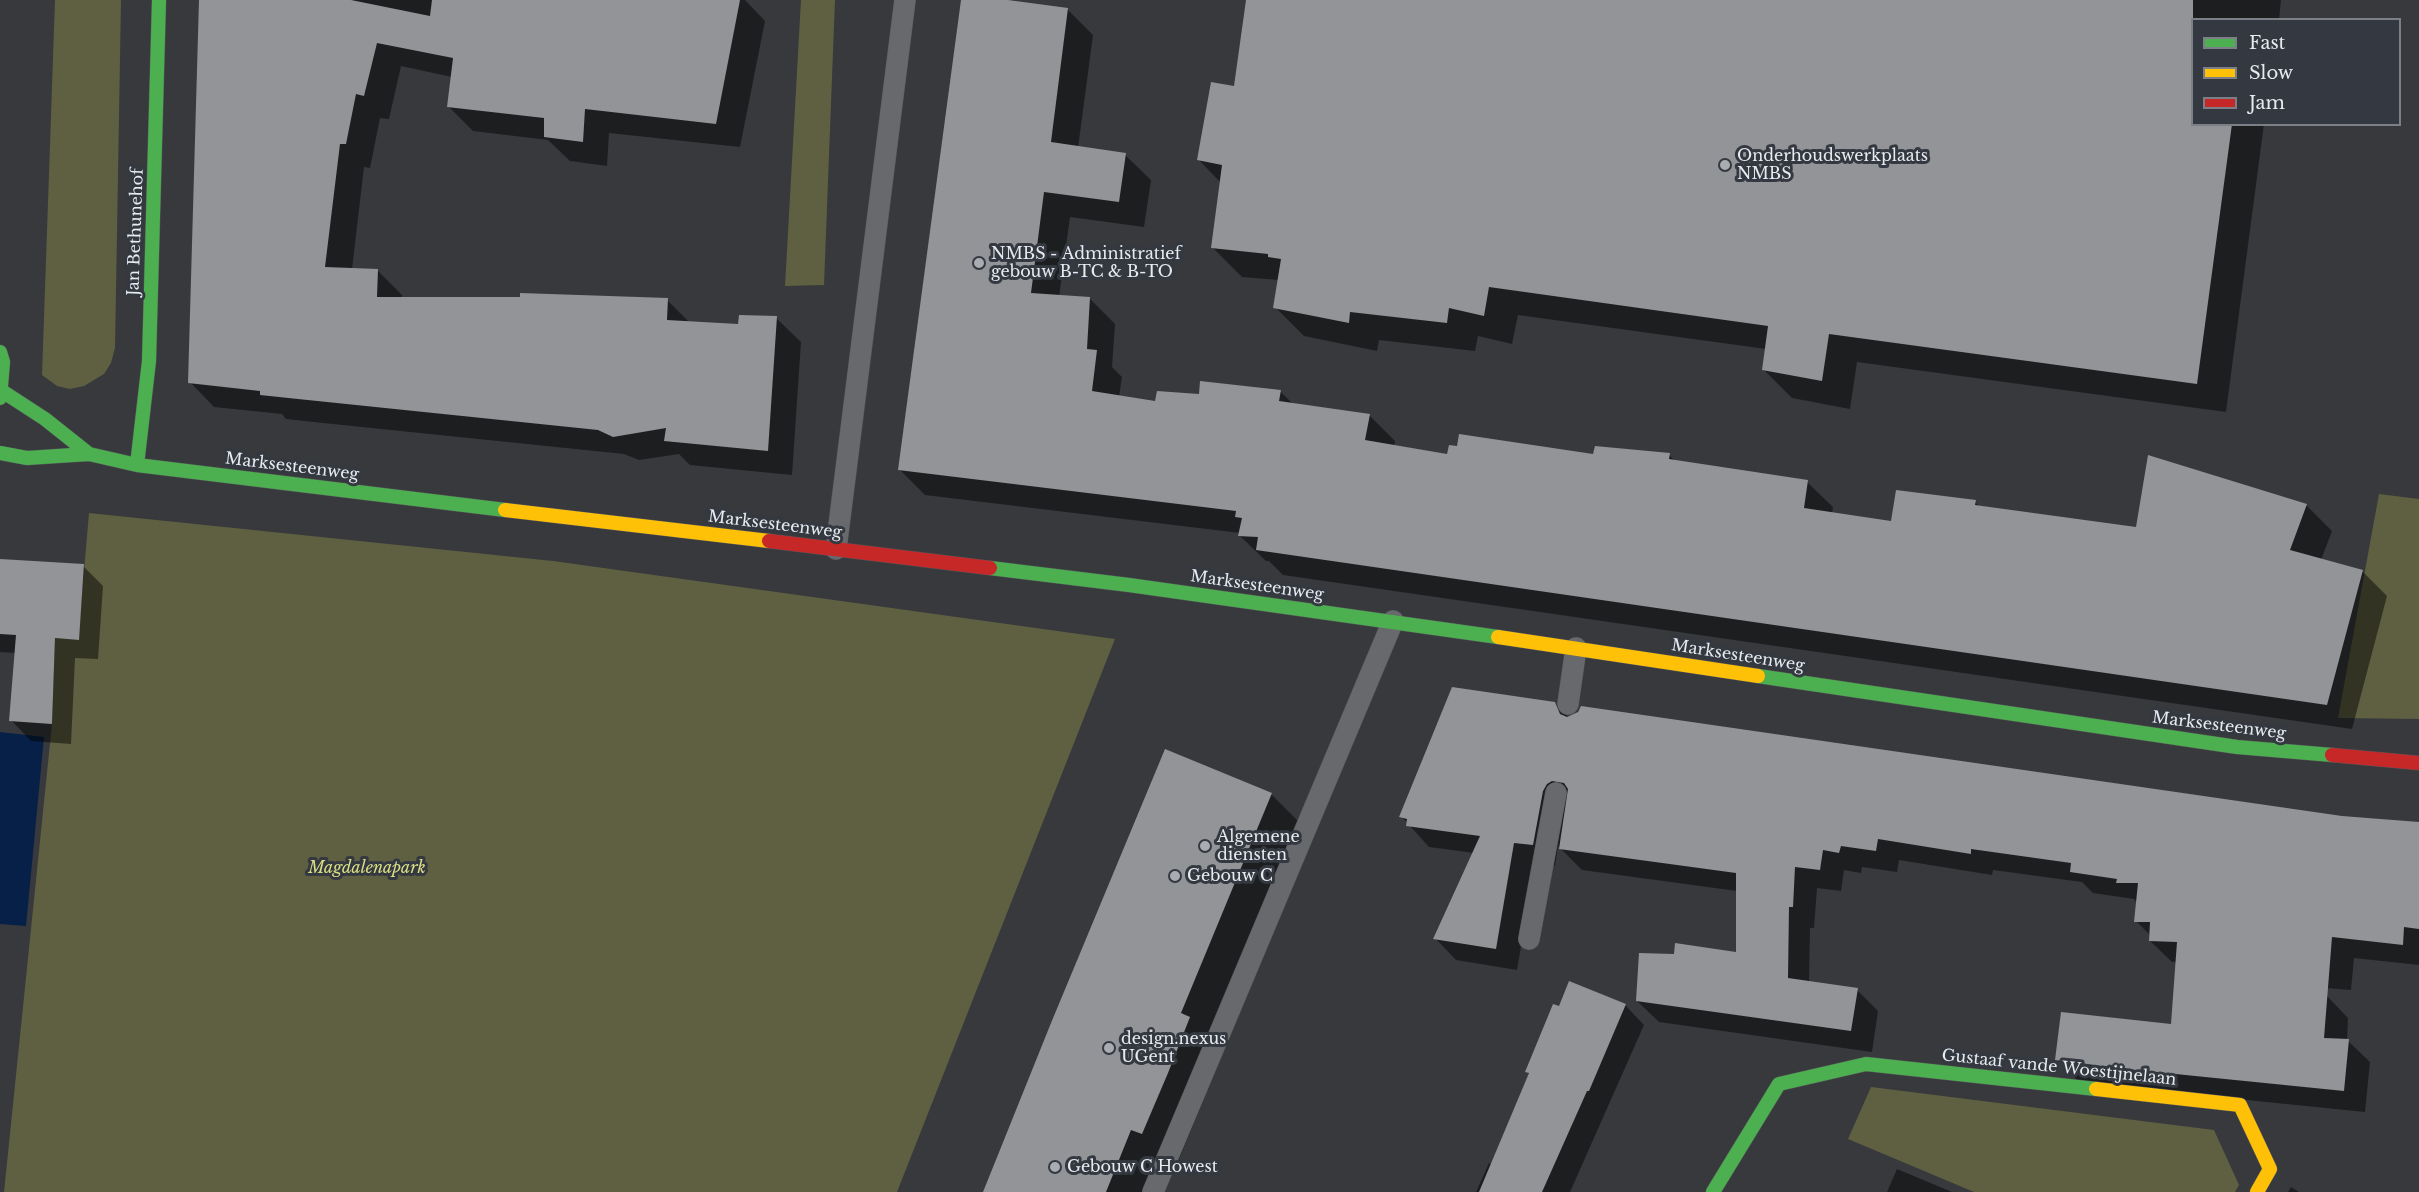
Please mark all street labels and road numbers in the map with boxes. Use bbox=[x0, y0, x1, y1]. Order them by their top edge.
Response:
street label: Jan Bethunehof bbox=[124, 168, 148, 296]
street label: Marksesteenweg bbox=[224, 449, 360, 485]
street label: Marksesteenweg bbox=[707, 507, 843, 543]
street label: Marksesteenweg bbox=[1189, 567, 1325, 605]
street label: Marksesteenweg bbox=[1670, 636, 1806, 676]
street label: Marksesteenweg bbox=[2151, 708, 2287, 744]
street label: Gustaaf vande Woestijnelaan bbox=[1941, 1046, 2177, 1090]

